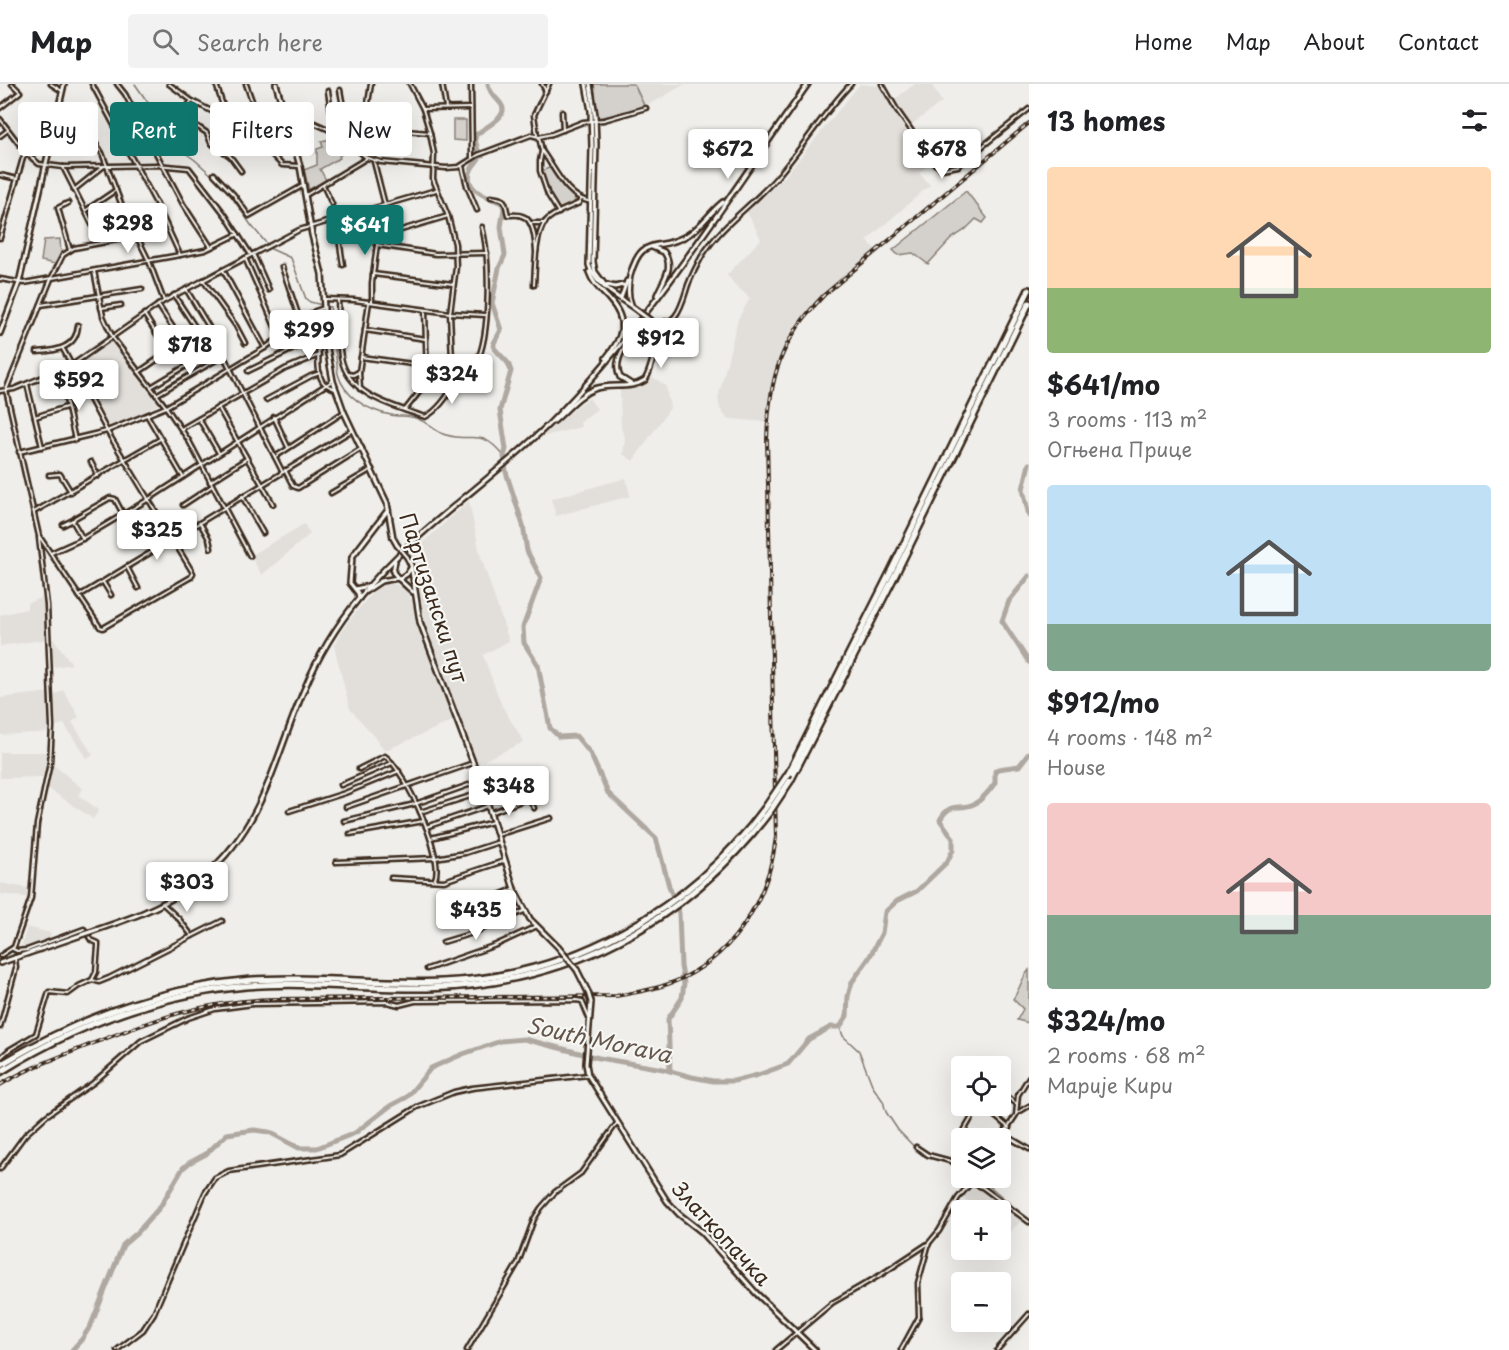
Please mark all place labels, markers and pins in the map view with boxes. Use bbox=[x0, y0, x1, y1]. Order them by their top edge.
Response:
pin: $672 bbox=[692, 129, 764, 180]
pin: $678 bbox=[906, 129, 978, 180]
pin: $298 bbox=[92, 203, 164, 254]
pin: $641 bbox=[329, 205, 401, 256]
pin: $299 bbox=[273, 310, 345, 361]
pin: $912 bbox=[625, 318, 697, 369]
pin: $718 bbox=[154, 325, 226, 376]
pin: $324 bbox=[416, 354, 488, 405]
pin: $592 bbox=[43, 360, 115, 411]
pin: $325 bbox=[121, 510, 193, 561]
pin: $348 bbox=[473, 766, 545, 817]
pin: $303 bbox=[151, 862, 223, 913]
pin: $435 bbox=[440, 890, 512, 941]

